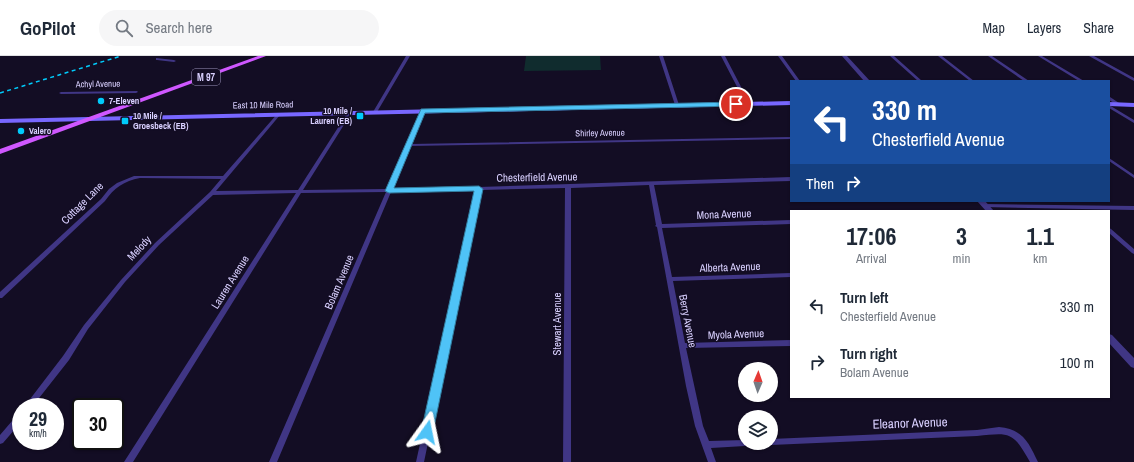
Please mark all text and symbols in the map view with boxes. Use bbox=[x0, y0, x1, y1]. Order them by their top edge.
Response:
search box bbox=[99, 10, 379, 46]
text: GoPilot bbox=[20, 15, 75, 41]
icon: search bbox=[113, 17, 135, 39]
text: Search here bbox=[145, 17, 212, 38]
text: Map bbox=[983, 19, 1005, 37]
text: Layers bbox=[1027, 19, 1061, 37]
text: Share bbox=[1083, 19, 1114, 37]
road number: M 97 bbox=[192, 69, 220, 85]
street label: Achyl Avenue bbox=[75, 78, 120, 90]
pin bbox=[719, 87, 753, 121]
text: 330 m bbox=[872, 91, 937, 129]
icon: arrive bbox=[725, 93, 747, 115]
place label: 7-Eleven bbox=[109, 95, 140, 107]
marker: 7-Eleven bbox=[96, 96, 106, 106]
icon: left bbox=[806, 96, 858, 148]
street label: East 10 Mile Road bbox=[233, 98, 293, 112]
place label: 10 Mile / Lauren (EB) bbox=[310, 105, 353, 127]
place label: 10 Mile / Groesbeck (EB) bbox=[133, 110, 189, 132]
marker: 10 Mile / Lauren (EB) bbox=[355, 111, 365, 121]
marker: 10 Mile / Groesbeck (EB) bbox=[120, 116, 130, 126]
place label: Valero bbox=[29, 125, 52, 137]
marker: Valero bbox=[16, 126, 26, 136]
street label: Shirley Avenue bbox=[575, 127, 625, 139]
text: Chesterfield Avenue bbox=[872, 127, 1005, 152]
street label: Chesterfield Avenue bbox=[496, 169, 578, 185]
icon: right bbox=[842, 172, 864, 194]
text: Then bbox=[806, 173, 834, 194]
street label: Cottage Lane bbox=[58, 179, 106, 227]
street label: Mona Avenue bbox=[696, 206, 752, 222]
text: 17:06 bbox=[846, 220, 896, 252]
text: 3 bbox=[956, 220, 967, 252]
text: 1.1 bbox=[1026, 220, 1054, 252]
street label: Melody bbox=[124, 232, 154, 263]
text: Arrival bbox=[856, 250, 887, 267]
text: min bbox=[953, 250, 970, 267]
text: km bbox=[1033, 250, 1047, 267]
street label: Lauren Avenue bbox=[208, 253, 252, 311]
street label: Bolam Avenue bbox=[321, 253, 357, 311]
street label: Alberta Avenue bbox=[698, 259, 761, 275]
text: Turn left bbox=[840, 287, 888, 308]
street label: Stewart Avenue bbox=[550, 292, 564, 356]
street label: Berry Avenue bbox=[676, 293, 700, 349]
icon: left bbox=[806, 295, 828, 317]
text: 330 m bbox=[1060, 296, 1094, 317]
text: Chesterfield Avenue bbox=[840, 308, 936, 325]
street label: Myola Avenue bbox=[708, 326, 764, 342]
text: Turn right bbox=[840, 343, 897, 364]
icon: right bbox=[806, 351, 828, 373]
text: 100 m bbox=[1060, 352, 1094, 373]
north arrow bbox=[738, 362, 778, 402]
map controls bbox=[738, 362, 778, 450]
text: Bolam Avenue bbox=[840, 364, 909, 381]
speed limit sign: 30 bbox=[72, 398, 124, 450]
text: 29 bbox=[29, 405, 47, 432]
button: layers bbox=[738, 410, 778, 450]
position arrow bbox=[406, 411, 448, 453]
street label: Eleanor Avenue bbox=[872, 413, 948, 433]
text: km/h bbox=[29, 427, 47, 440]

